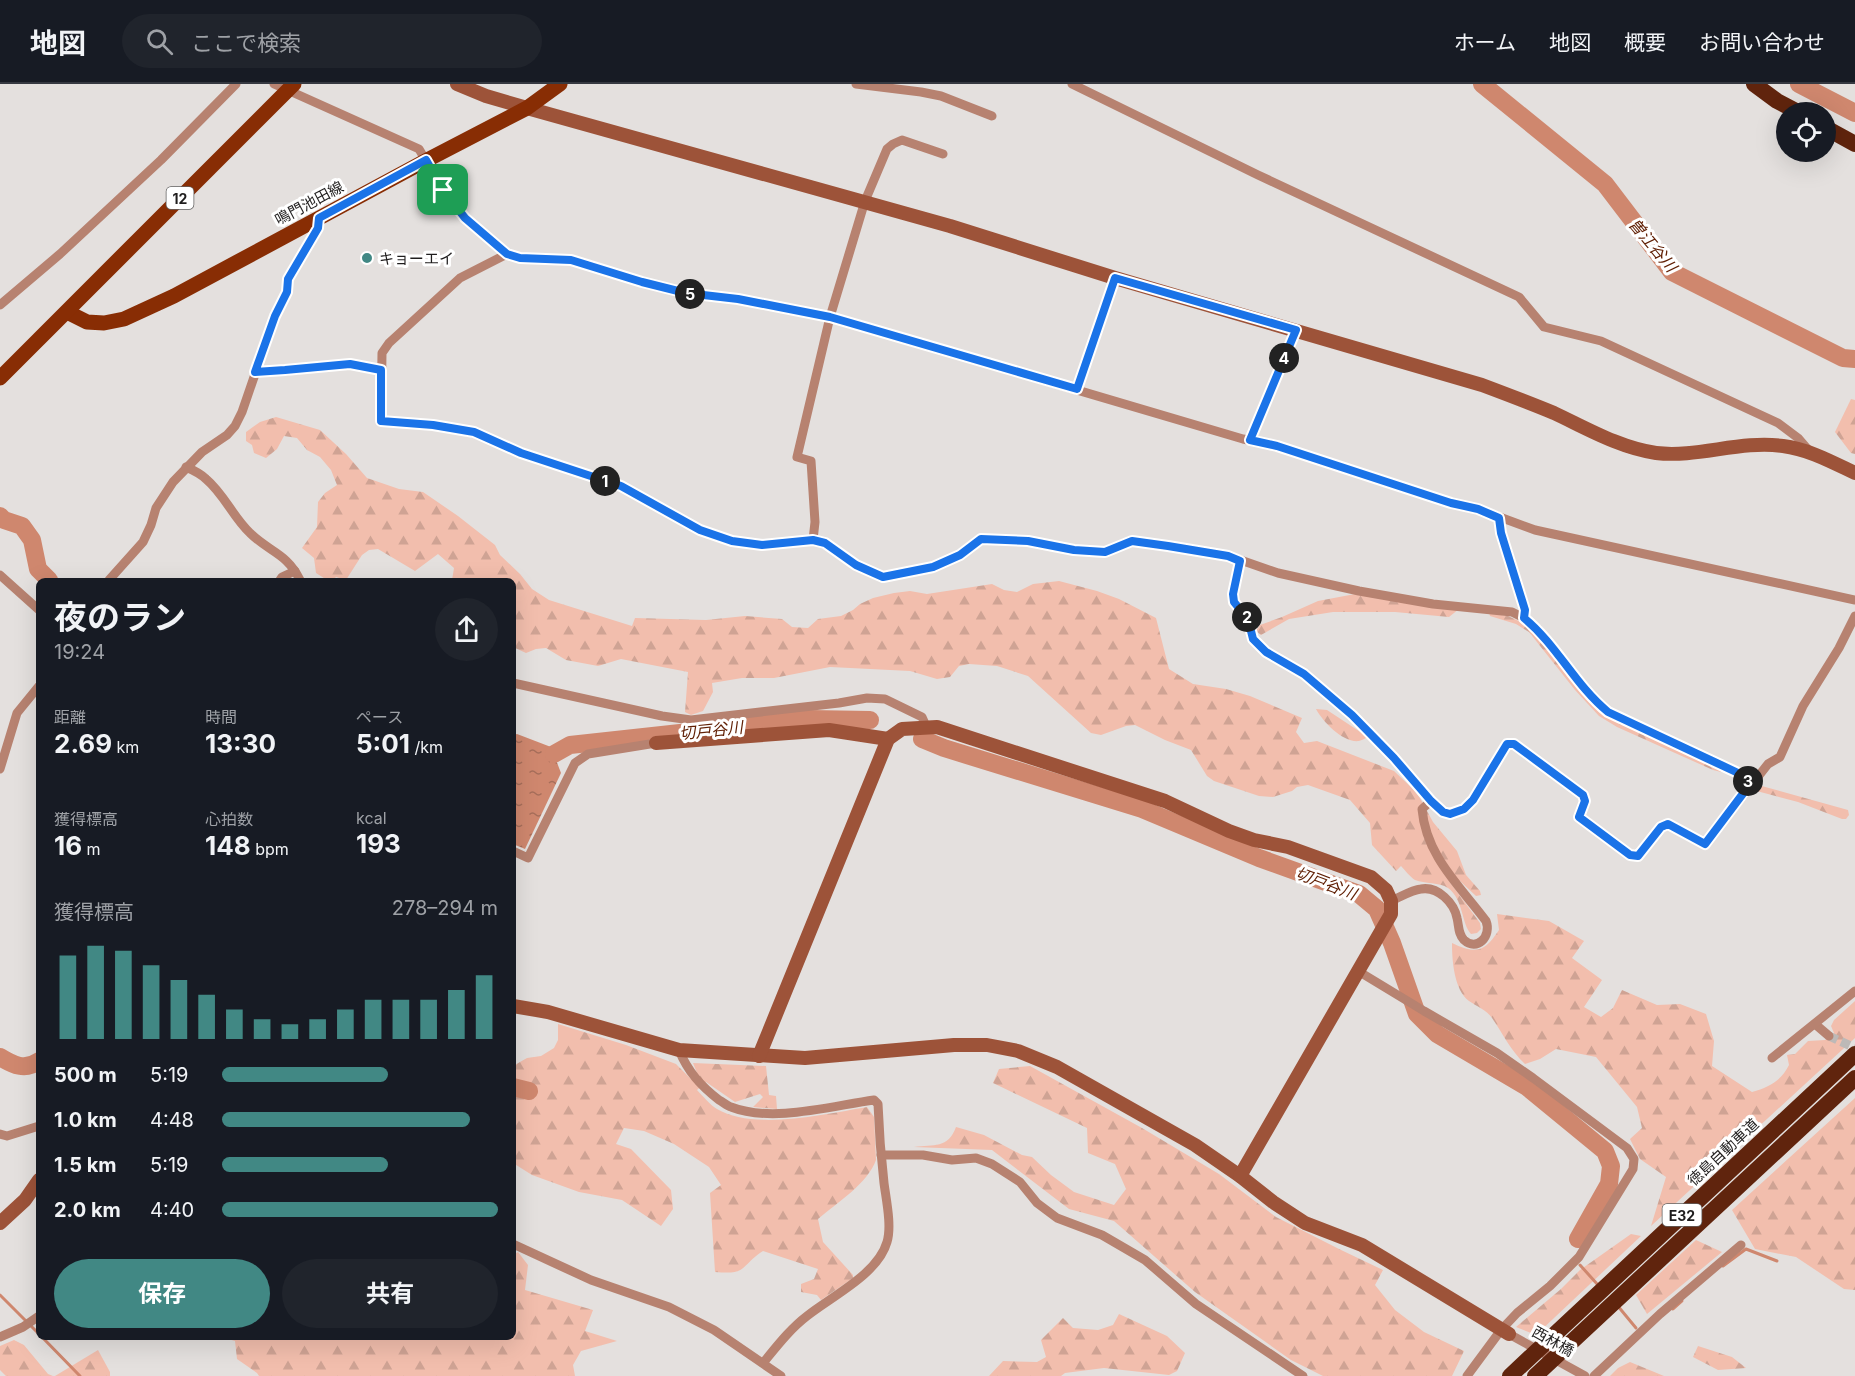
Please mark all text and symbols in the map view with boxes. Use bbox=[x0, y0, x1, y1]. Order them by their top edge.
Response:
search box bbox=[122, 14, 542, 68]
icon: search bbox=[143, 25, 176, 58]
text: 地図 bbox=[30, 26, 86, 60]
text: ここで検索 bbox=[191, 30, 301, 56]
text: ホーム bbox=[1454, 30, 1516, 55]
text: 地図 bbox=[1549, 30, 1591, 55]
text: 概要 bbox=[1624, 30, 1666, 55]
text: お問い合わせ bbox=[1699, 30, 1825, 55]
map controls bbox=[1776, 102, 1836, 162]
button: locate bbox=[1776, 102, 1836, 162]
pin bbox=[417, 164, 468, 215]
icon: arrive bbox=[426, 173, 459, 206]
street label: 鳴門池田線 bbox=[271, 177, 347, 229]
road number: 12 bbox=[166, 187, 194, 209]
water label: 曽江谷川 bbox=[1625, 214, 1683, 277]
place label: キョーエイ bbox=[379, 249, 454, 268]
marker: キョーエイ bbox=[360, 251, 374, 265]
pin: 5 bbox=[675, 279, 705, 309]
text: 5 bbox=[685, 284, 695, 304]
pin: 4 bbox=[1269, 343, 1299, 373]
text: 4 bbox=[1279, 348, 1289, 368]
pin: 1 bbox=[590, 466, 620, 496]
text: 1 bbox=[602, 471, 608, 491]
text: 夜のラン bbox=[54, 597, 186, 637]
button: share bbox=[435, 598, 498, 661]
pin: 2 bbox=[1232, 602, 1262, 632]
text: 2 bbox=[1242, 607, 1252, 627]
text: 19:24 bbox=[54, 640, 105, 664]
text: 距離 bbox=[54, 707, 86, 727]
text: 時間 bbox=[205, 707, 237, 727]
text: ペース bbox=[356, 707, 403, 727]
water label: 切戸谷川 bbox=[678, 717, 746, 743]
text: 2.69 bbox=[54, 728, 112, 759]
text: 13:30 bbox=[205, 728, 276, 759]
text: 5:01 bbox=[356, 728, 410, 759]
text: km bbox=[112, 737, 139, 757]
text: /km bbox=[410, 737, 443, 757]
pin: 3 bbox=[1733, 766, 1763, 796]
text: 3 bbox=[1743, 771, 1753, 791]
text: kcal bbox=[356, 808, 387, 828]
text: 獲得標高 bbox=[54, 809, 118, 829]
text: 心拍数 bbox=[205, 809, 253, 829]
text: 193 bbox=[356, 828, 401, 859]
text: 16 bbox=[54, 830, 82, 861]
text: 148 bbox=[205, 830, 251, 861]
text: m bbox=[82, 839, 101, 859]
text: bpm bbox=[251, 839, 289, 859]
water label: 切戸谷川 bbox=[1293, 862, 1361, 905]
text: 278–294 m bbox=[392, 896, 498, 920]
text: 獲得標高 bbox=[54, 900, 134, 924]
text: 500 m bbox=[54, 1063, 117, 1087]
text: 5:19 bbox=[150, 1063, 188, 1087]
text: 1.0 km bbox=[54, 1108, 117, 1132]
text: 4:48 bbox=[150, 1108, 194, 1132]
street label: 徳島自動車道 bbox=[1684, 1114, 1762, 1190]
text: 1.5 km bbox=[54, 1153, 117, 1177]
text: 5:19 bbox=[150, 1153, 188, 1177]
text: 2.0 km bbox=[54, 1198, 121, 1222]
text: 4:40 bbox=[150, 1198, 194, 1222]
road number: E32 bbox=[1662, 1204, 1702, 1226]
button: 保存 bbox=[54, 1259, 270, 1328]
button: 共有 bbox=[282, 1259, 498, 1328]
street label: 西林橋 bbox=[1529, 1322, 1577, 1360]

